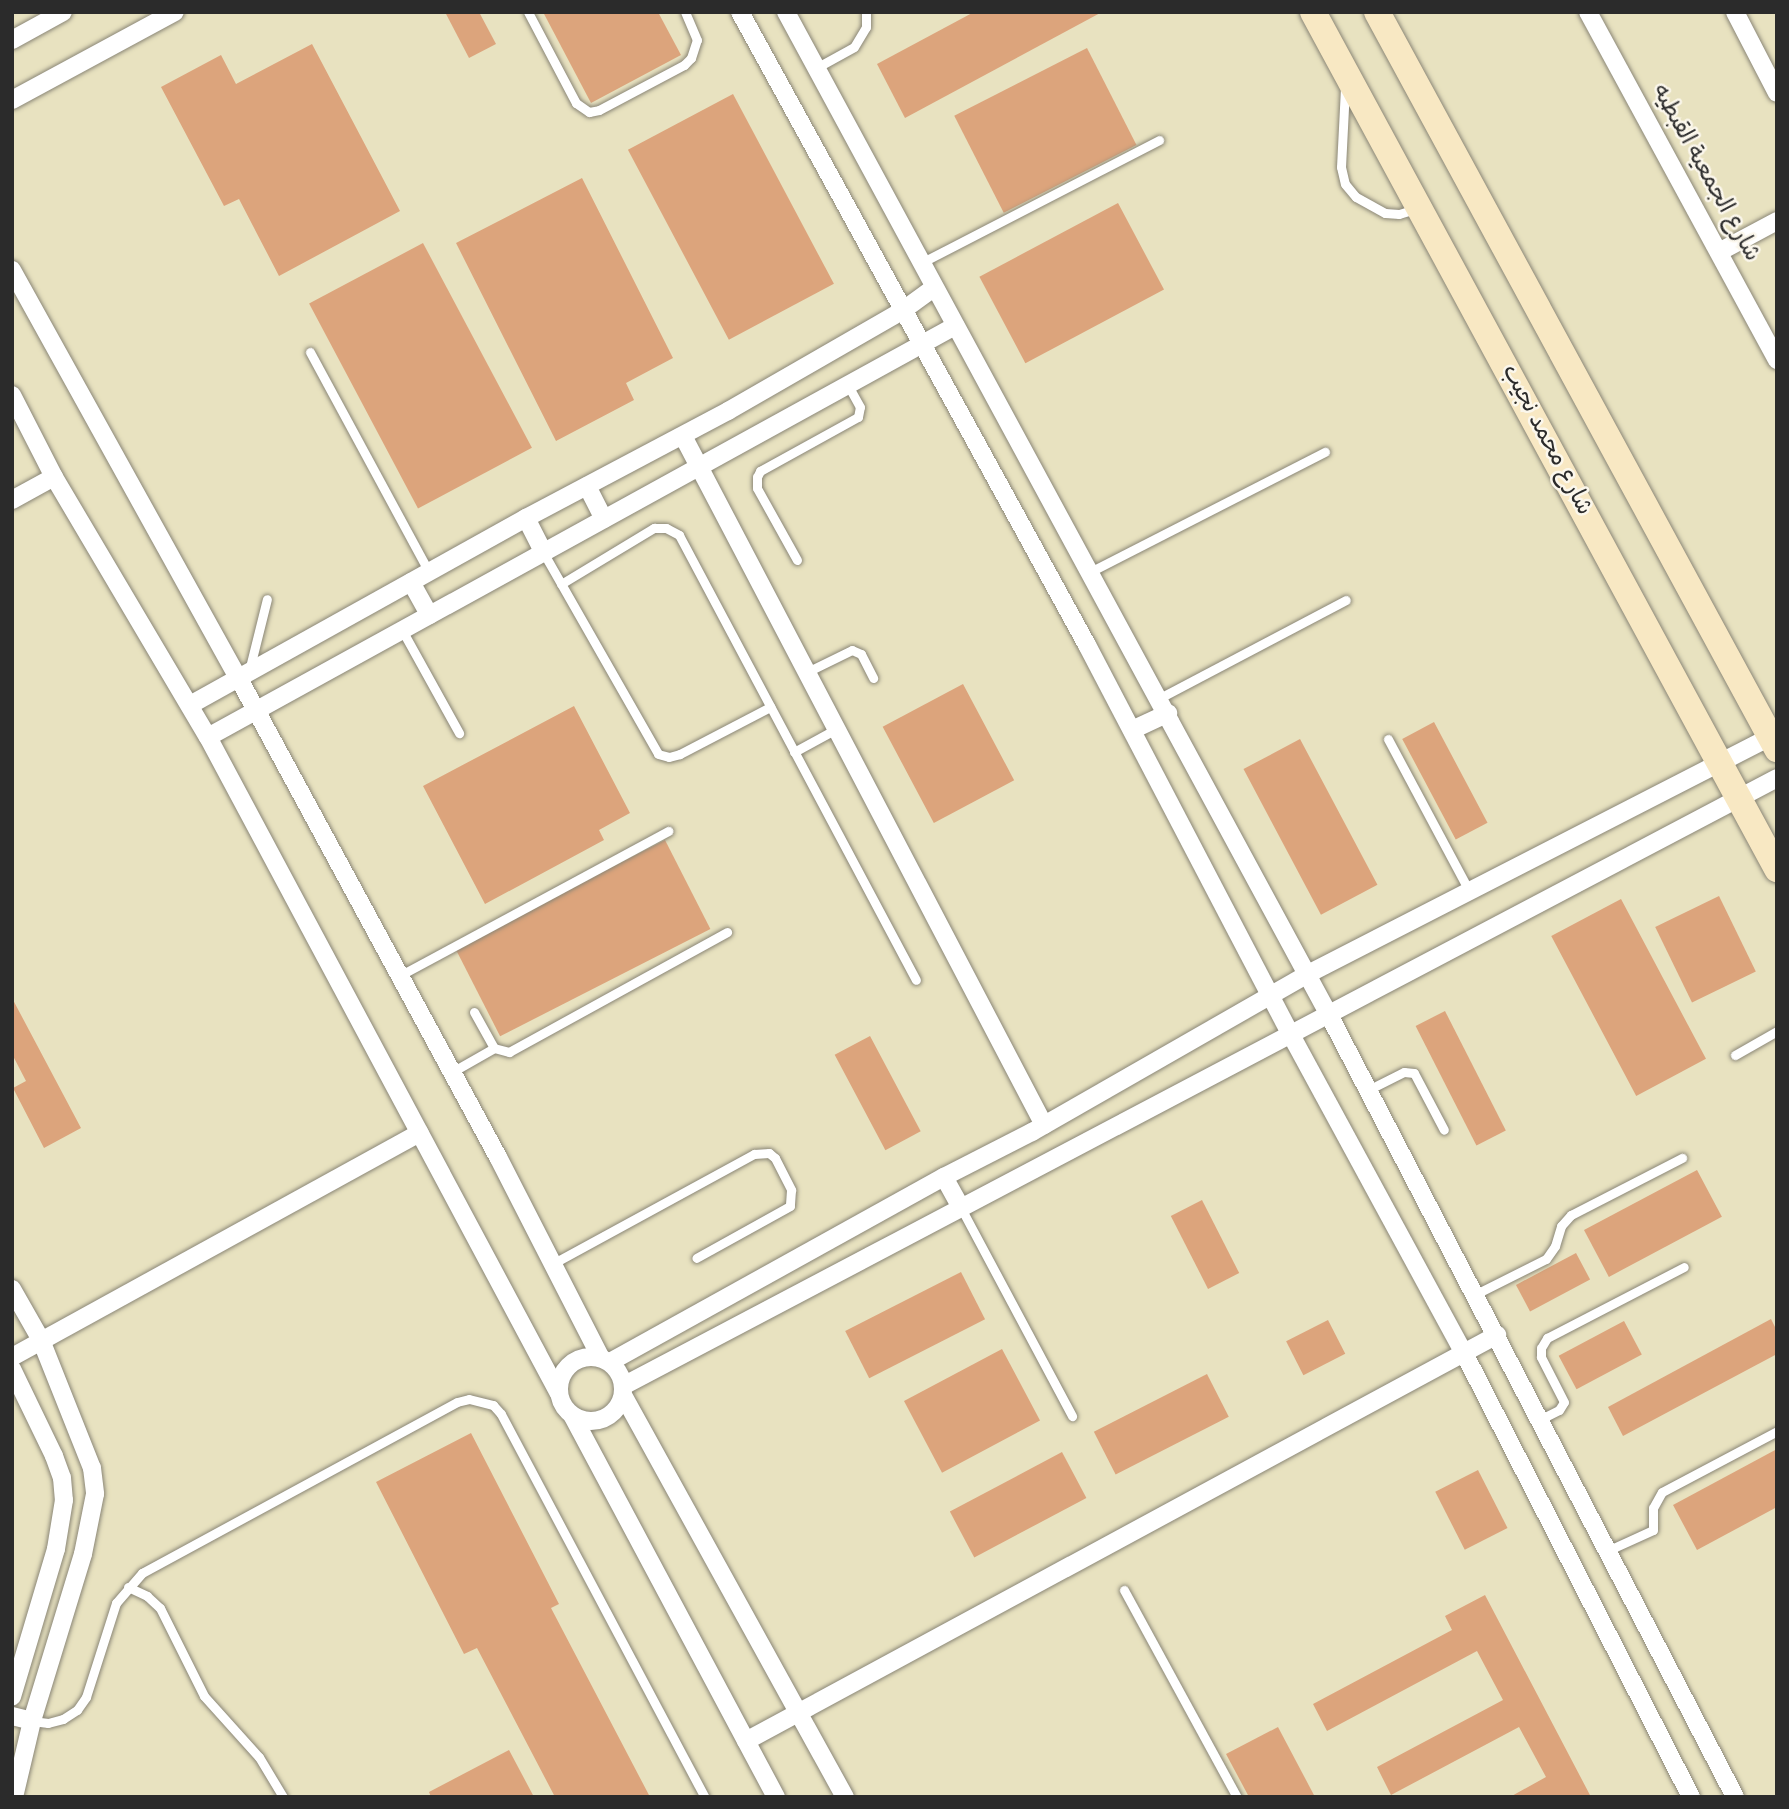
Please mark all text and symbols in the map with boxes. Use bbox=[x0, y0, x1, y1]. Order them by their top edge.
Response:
street label: شارع الجمعية القبطيه bbox=[1644, 81, 1764, 267]
street label: شارع محمد نجيب bbox=[1494, 361, 1596, 521]

